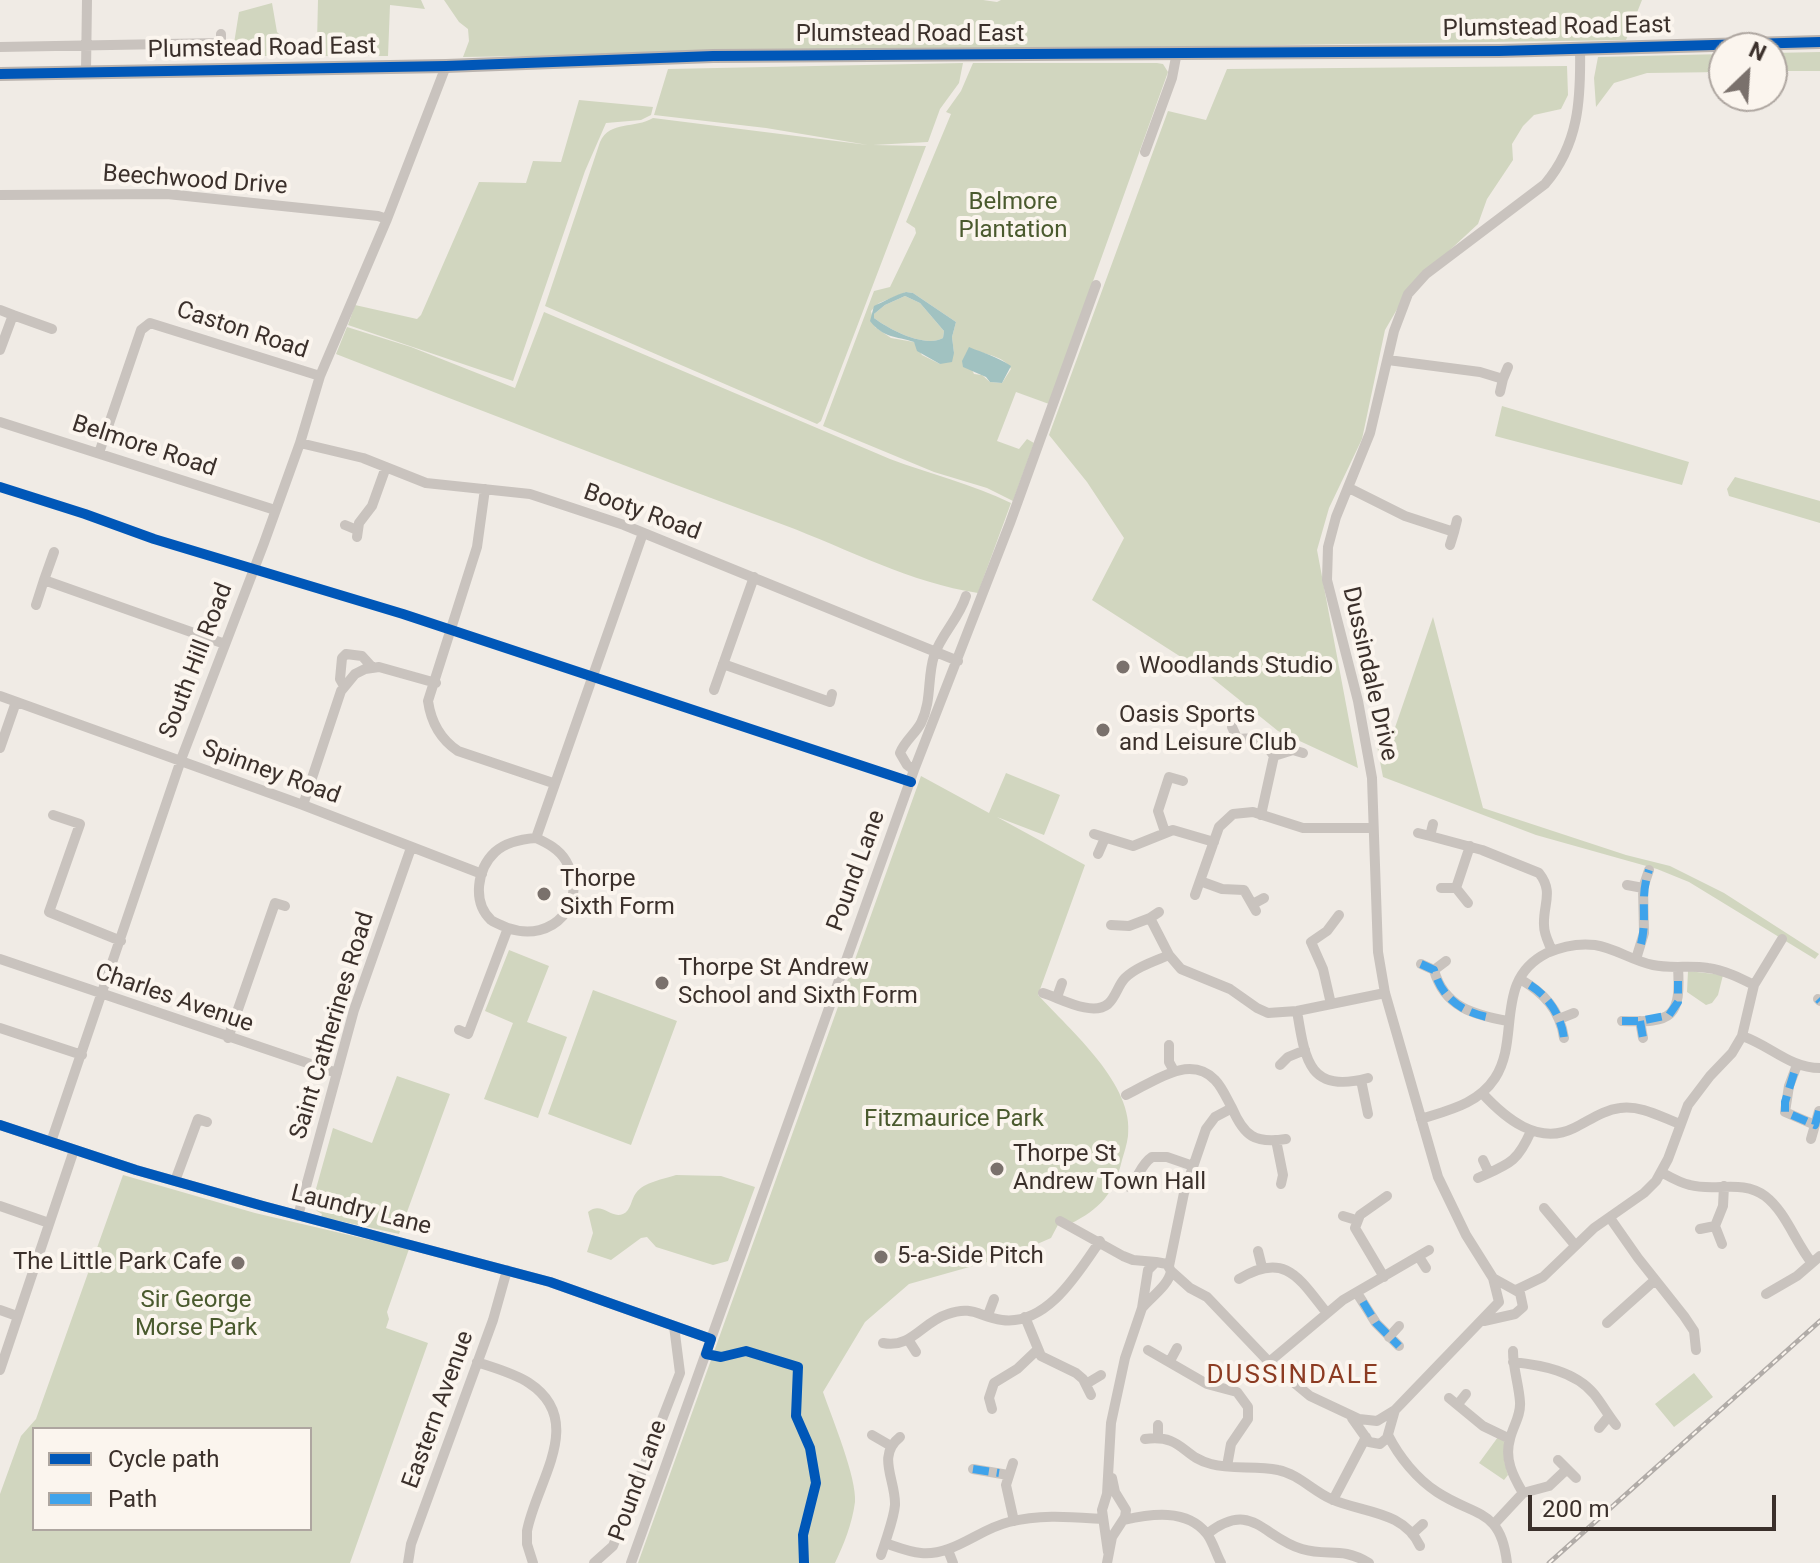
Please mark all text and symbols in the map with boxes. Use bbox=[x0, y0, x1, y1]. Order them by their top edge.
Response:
street label: Plumstead Road East bbox=[1442, 12, 1672, 44]
street label: Plumstead Road East bbox=[796, 21, 1024, 49]
north arrow bbox=[1708, 32, 1788, 112]
street label: Plumstead Road East bbox=[147, 33, 377, 65]
text: N bbox=[1745, 37, 1770, 66]
street label: Beechwood Drive bbox=[102, 160, 288, 202]
park label: Belmore Plantation bbox=[959, 189, 1067, 245]
street label: Caston Road bbox=[173, 296, 311, 366]
street label: Belmore Road bbox=[68, 410, 220, 484]
street label: Booty Road bbox=[579, 479, 705, 547]
street label: South Hill Road bbox=[154, 579, 240, 743]
street label: Dussindale Drive bbox=[1335, 584, 1403, 764]
place label: Woodlands Studio bbox=[1139, 653, 1333, 681]
marker: Woodlands Studio bbox=[1114, 658, 1132, 676]
place label: Oasis Sports and Leisure Club bbox=[1119, 702, 1297, 758]
marker: Oasis Sports and Leisure Club bbox=[1094, 721, 1112, 739]
street label: Spinney Road bbox=[198, 735, 344, 811]
street label: Pound Lane bbox=[822, 807, 892, 935]
place label: Thorpe Sixth Form bbox=[560, 866, 675, 922]
marker: Thorpe Sixth Form bbox=[535, 885, 553, 903]
street label: Saint Catherines Road bbox=[285, 909, 381, 1143]
place label: Thorpe St Andrew School and Sixth Form bbox=[678, 955, 918, 1011]
street label: Charles Avenue bbox=[91, 958, 257, 1040]
marker: Thorpe St Andrew School and Sixth Form bbox=[653, 974, 671, 992]
park label: Fitzmaurice Park bbox=[864, 1106, 1044, 1134]
place label: Thorpe St Andrew Town Hall bbox=[1013, 1141, 1206, 1197]
marker: Thorpe St Andrew Town Hall bbox=[988, 1160, 1006, 1178]
street label: Laundry Lane bbox=[288, 1180, 434, 1242]
place label: 5-a-Side Pitch bbox=[897, 1243, 1044, 1271]
marker: 5-a-Side Pitch bbox=[872, 1248, 890, 1266]
place label: The Little Park Cafe bbox=[13, 1249, 222, 1277]
marker: The Little Park Cafe bbox=[229, 1254, 247, 1272]
park label: Sir George Morse Park bbox=[135, 1287, 257, 1343]
street label: Eastern Avenue bbox=[397, 1327, 481, 1493]
district label: DUSSINDALE bbox=[1207, 1360, 1379, 1392]
street label: Pound Lane bbox=[604, 1417, 674, 1545]
legend bbox=[32, 1427, 312, 1531]
text: Cycle path bbox=[108, 1445, 220, 1473]
scale bar bbox=[1532, 1479, 1780, 1529]
text: Path bbox=[108, 1485, 157, 1513]
text: 200 m bbox=[1542, 1495, 1609, 1523]

